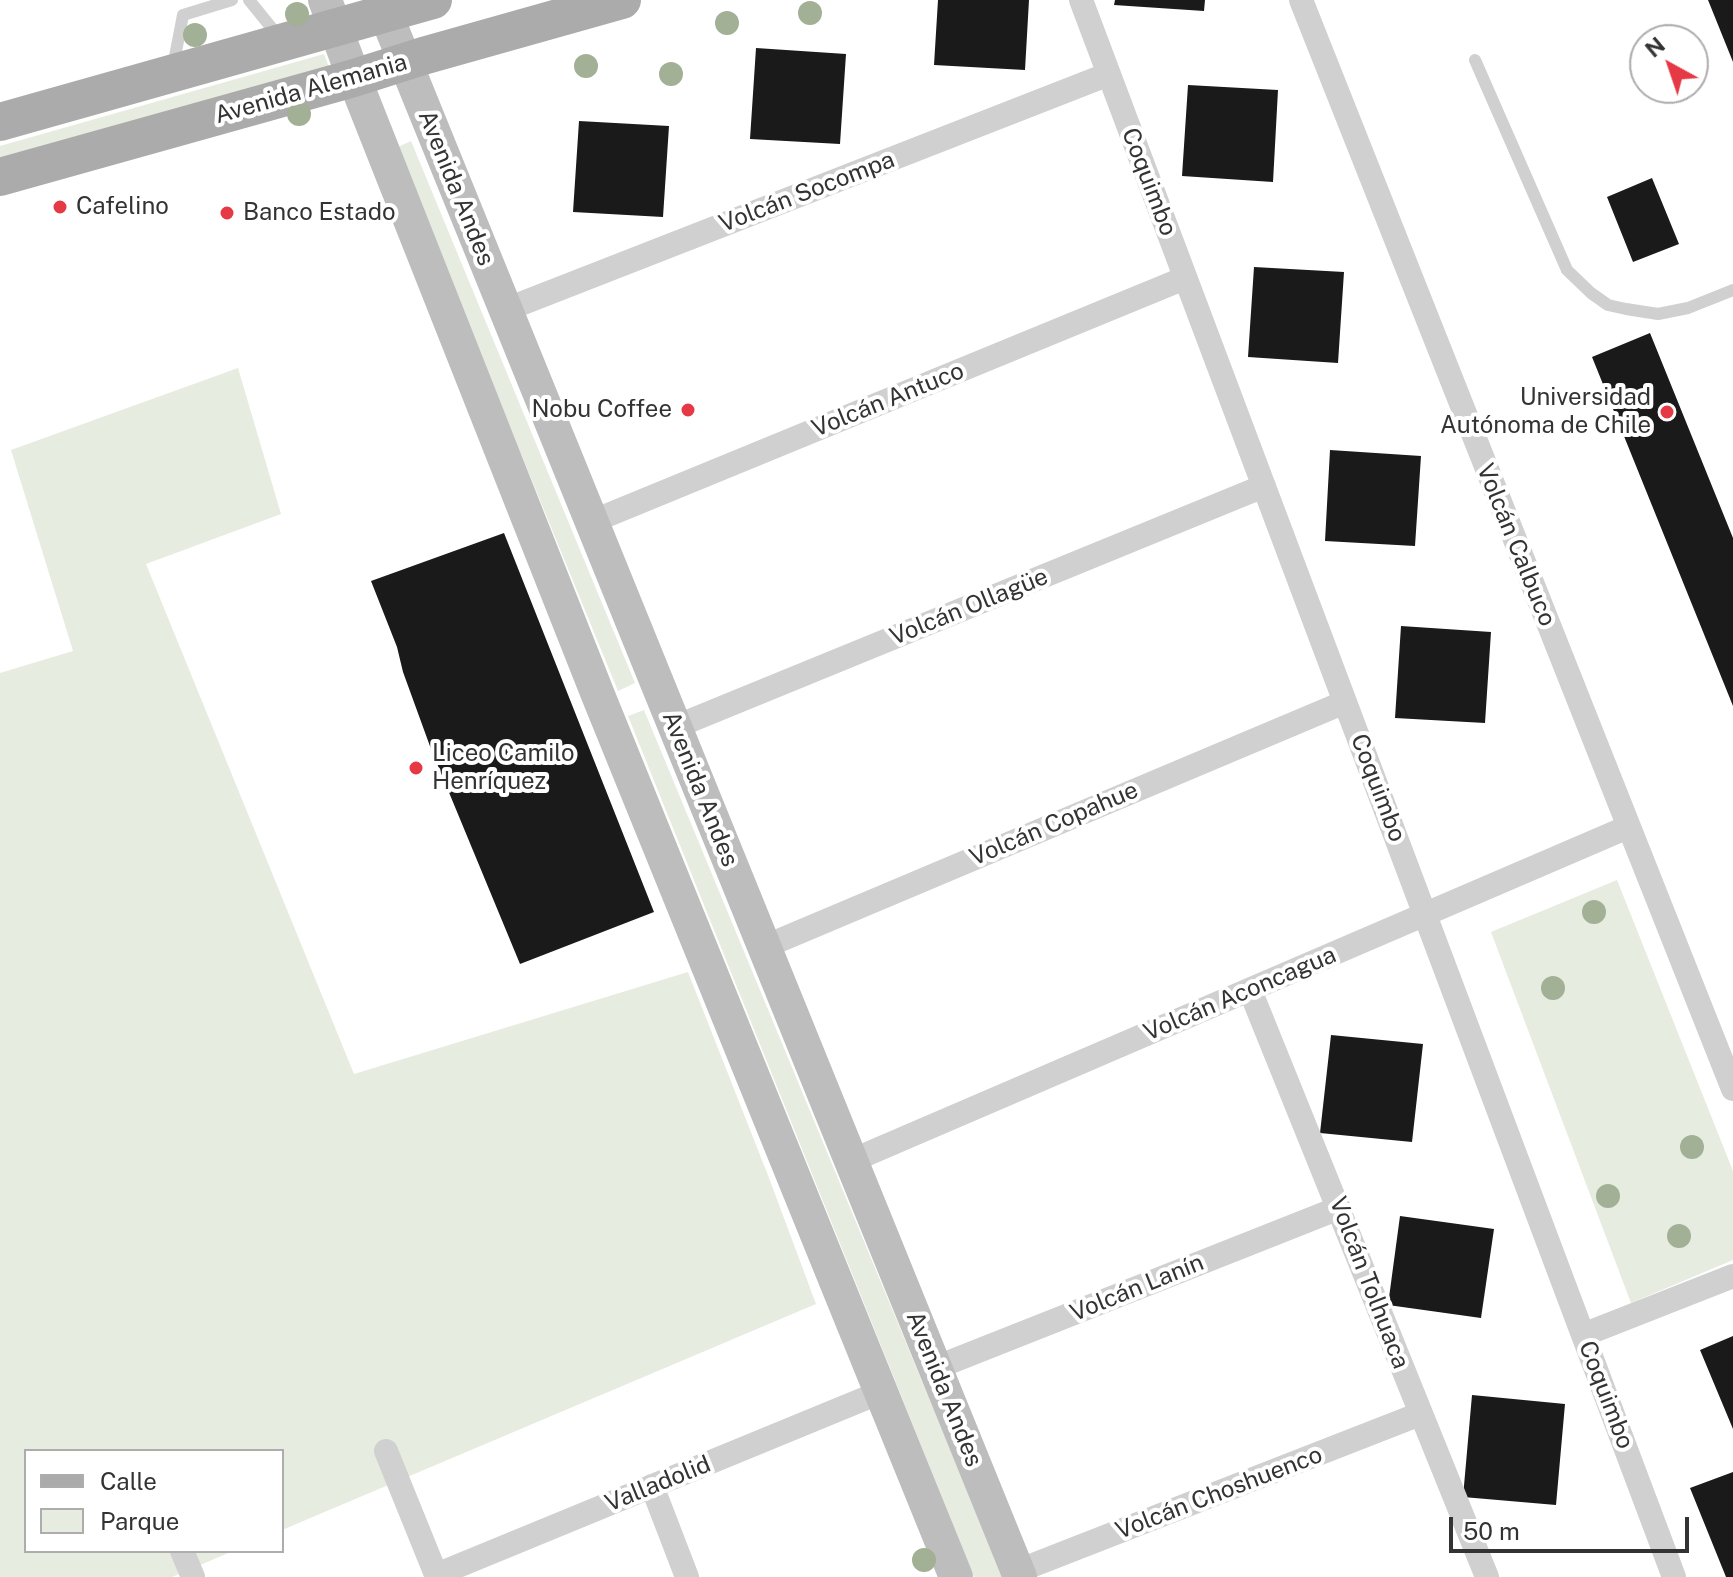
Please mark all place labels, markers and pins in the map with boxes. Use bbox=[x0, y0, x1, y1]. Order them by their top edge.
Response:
place label: Cafelino bbox=[76, 193, 169, 221]
marker: Cafelino bbox=[51, 198, 69, 216]
place label: Banco Estado bbox=[243, 199, 396, 227]
marker: Banco Estado bbox=[218, 204, 236, 222]
place label: Universidad Autónoma de Chile bbox=[1440, 384, 1651, 440]
place label: Nobu Coffee bbox=[531, 396, 672, 424]
marker: Nobu Coffee bbox=[679, 401, 697, 419]
marker: Universidad Autónoma de Chile bbox=[1658, 403, 1676, 421]
place label: Liceo Camilo Henríquez bbox=[432, 740, 574, 796]
marker: Liceo Camilo Henríquez bbox=[407, 759, 425, 777]

